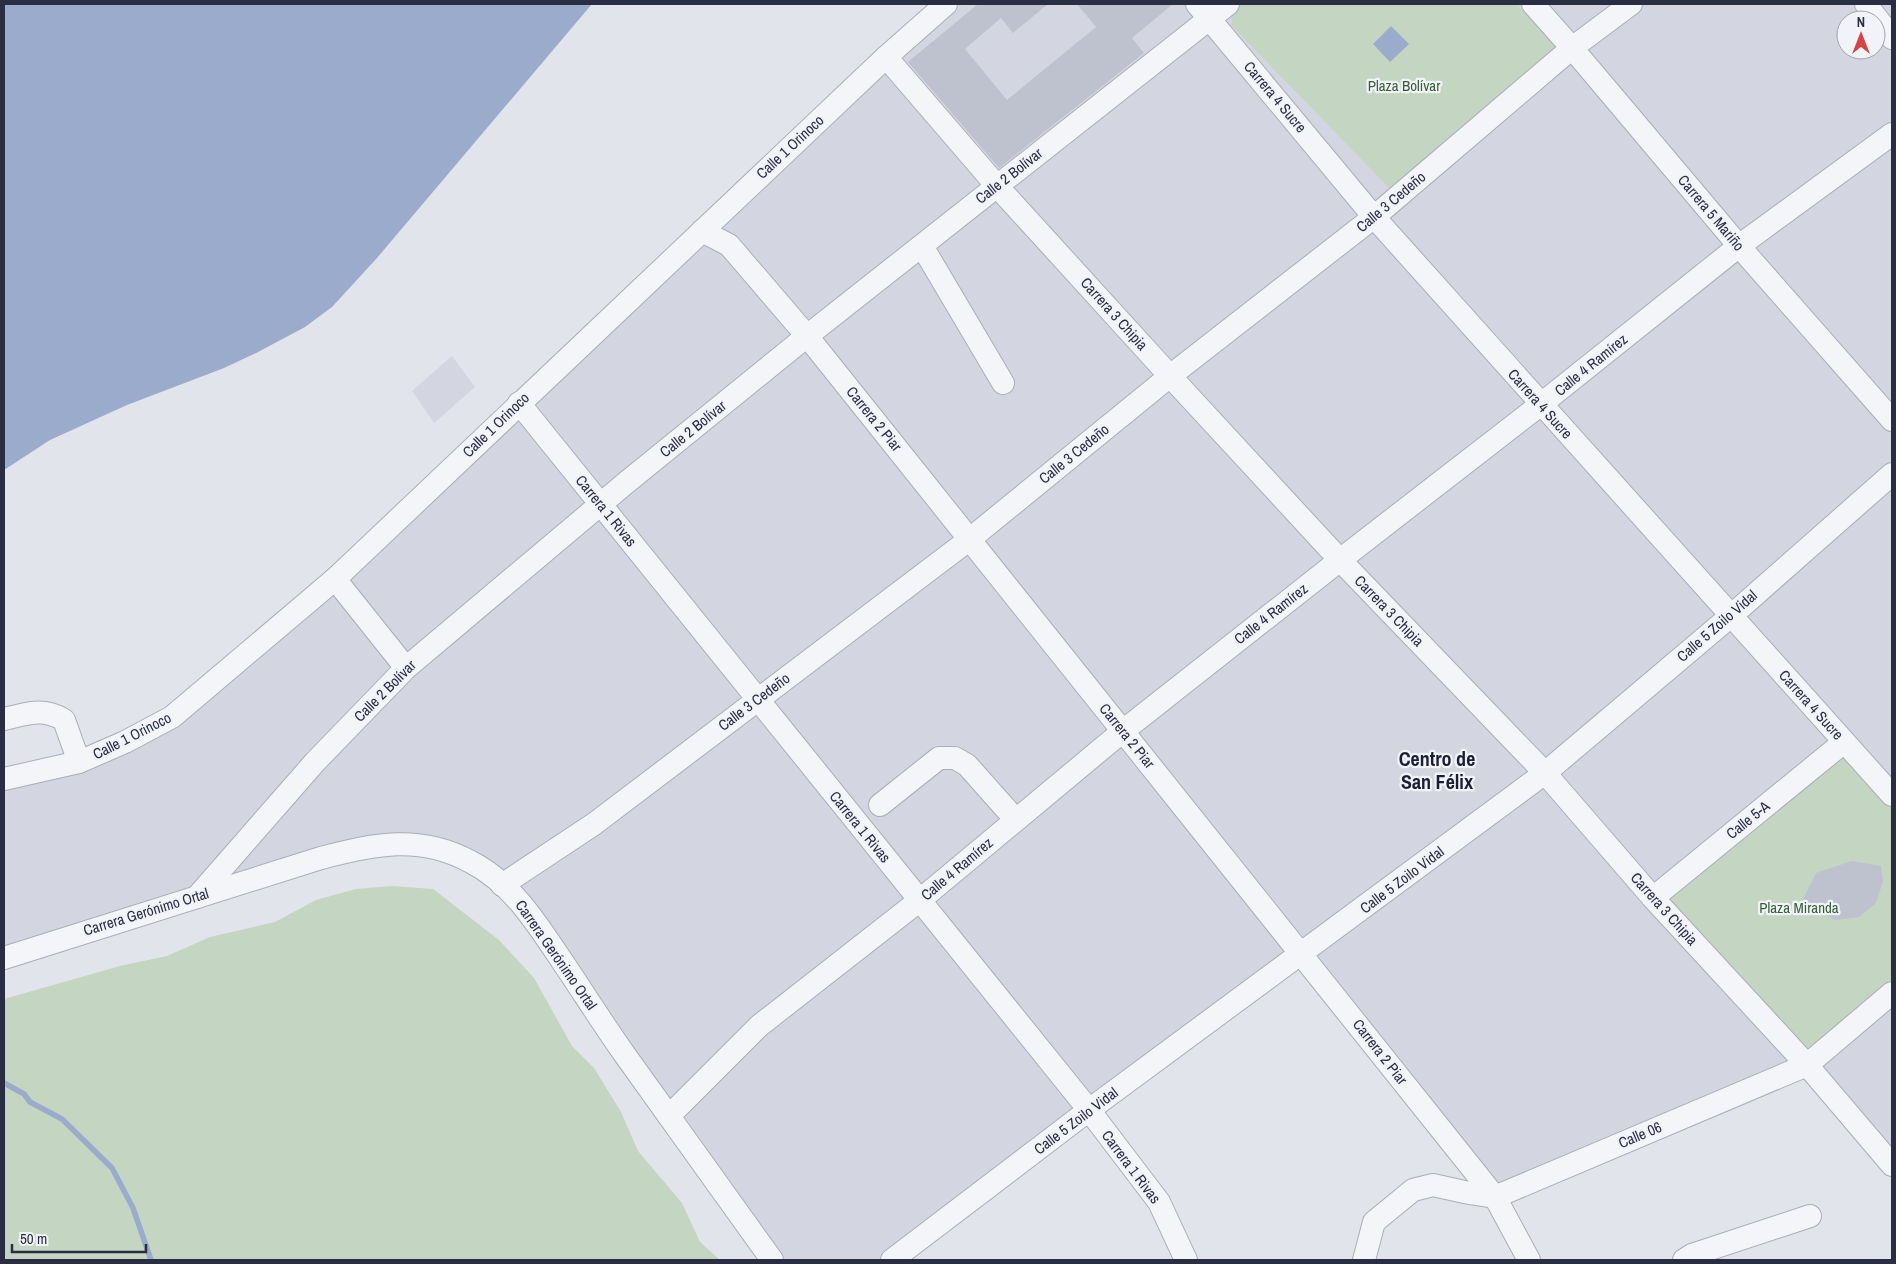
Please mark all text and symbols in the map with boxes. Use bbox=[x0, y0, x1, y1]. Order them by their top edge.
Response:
north arrow bbox=[1836, 10, 1886, 60]
text: N bbox=[1857, 13, 1865, 31]
street label: Carrera 4 Sucre bbox=[1239, 56, 1312, 137]
park label: Plaza Bolívar bbox=[1368, 75, 1440, 96]
street label: Calle 1 Orinoco bbox=[751, 110, 828, 183]
street label: Calle 2 Bolívar bbox=[971, 143, 1047, 209]
street label: Calle 3 Cedeño bbox=[1351, 166, 1430, 237]
street label: Carrera 5 Mariño bbox=[1673, 170, 1750, 255]
street label: Carrera 3 Chipia bbox=[1076, 273, 1153, 355]
street label: Calle 4 Ramírez bbox=[1550, 329, 1632, 401]
street label: Carrera 4 Sucre bbox=[1503, 364, 1578, 443]
street label: Carrera 2 Piar bbox=[842, 382, 907, 456]
street label: Calle 1 Orinoco bbox=[458, 387, 534, 462]
street label: Calle 2 Bolívar bbox=[655, 395, 730, 462]
street label: Calle 3 Cedeño bbox=[1034, 419, 1113, 488]
street label: Carrera 1 Rivas bbox=[571, 470, 642, 551]
street label: Carrera 3 Chipia bbox=[1350, 570, 1429, 651]
street label: Calle 4 Ramírez bbox=[1229, 578, 1312, 649]
street label: Calle 5 Zoilo Vidal bbox=[1672, 585, 1761, 666]
street label: Calle 2 Bolívar bbox=[349, 655, 420, 726]
street label: Carrera 4 Sucre bbox=[1774, 665, 1849, 744]
street label: Calle 3 Cedeño bbox=[714, 668, 794, 735]
street label: Carrera 2 Piar bbox=[1095, 699, 1160, 773]
street label: Calle 1 Orinoco bbox=[89, 707, 175, 764]
district label: Centro de San Félix bbox=[1399, 745, 1475, 795]
street label: Carrera 1 Rivas bbox=[825, 786, 896, 867]
street label: Calle 5-A bbox=[1721, 795, 1775, 844]
street label: Calle 4 Ramírez bbox=[916, 832, 997, 905]
street label: Calle 5 Zoilo Vidal bbox=[1355, 841, 1448, 918]
street label: Carrera 3 Chipia bbox=[1626, 868, 1703, 950]
street label: Carrera Gerónimo Ortal bbox=[81, 882, 211, 941]
street label: Carrera Gerónimo Ortal bbox=[511, 895, 602, 1014]
park label: Plaza Miranda bbox=[1759, 897, 1839, 918]
street label: Carrera 2 Piar bbox=[1348, 1015, 1413, 1089]
street label: Calle 5 Zoilo Vidal bbox=[1029, 1082, 1122, 1159]
street label: Calle 06 bbox=[1615, 1116, 1665, 1153]
street label: Carrera 1 Rivas bbox=[1097, 1126, 1166, 1208]
scale bar bbox=[12, 1222, 146, 1254]
text: 50 m bbox=[20, 1228, 47, 1249]

